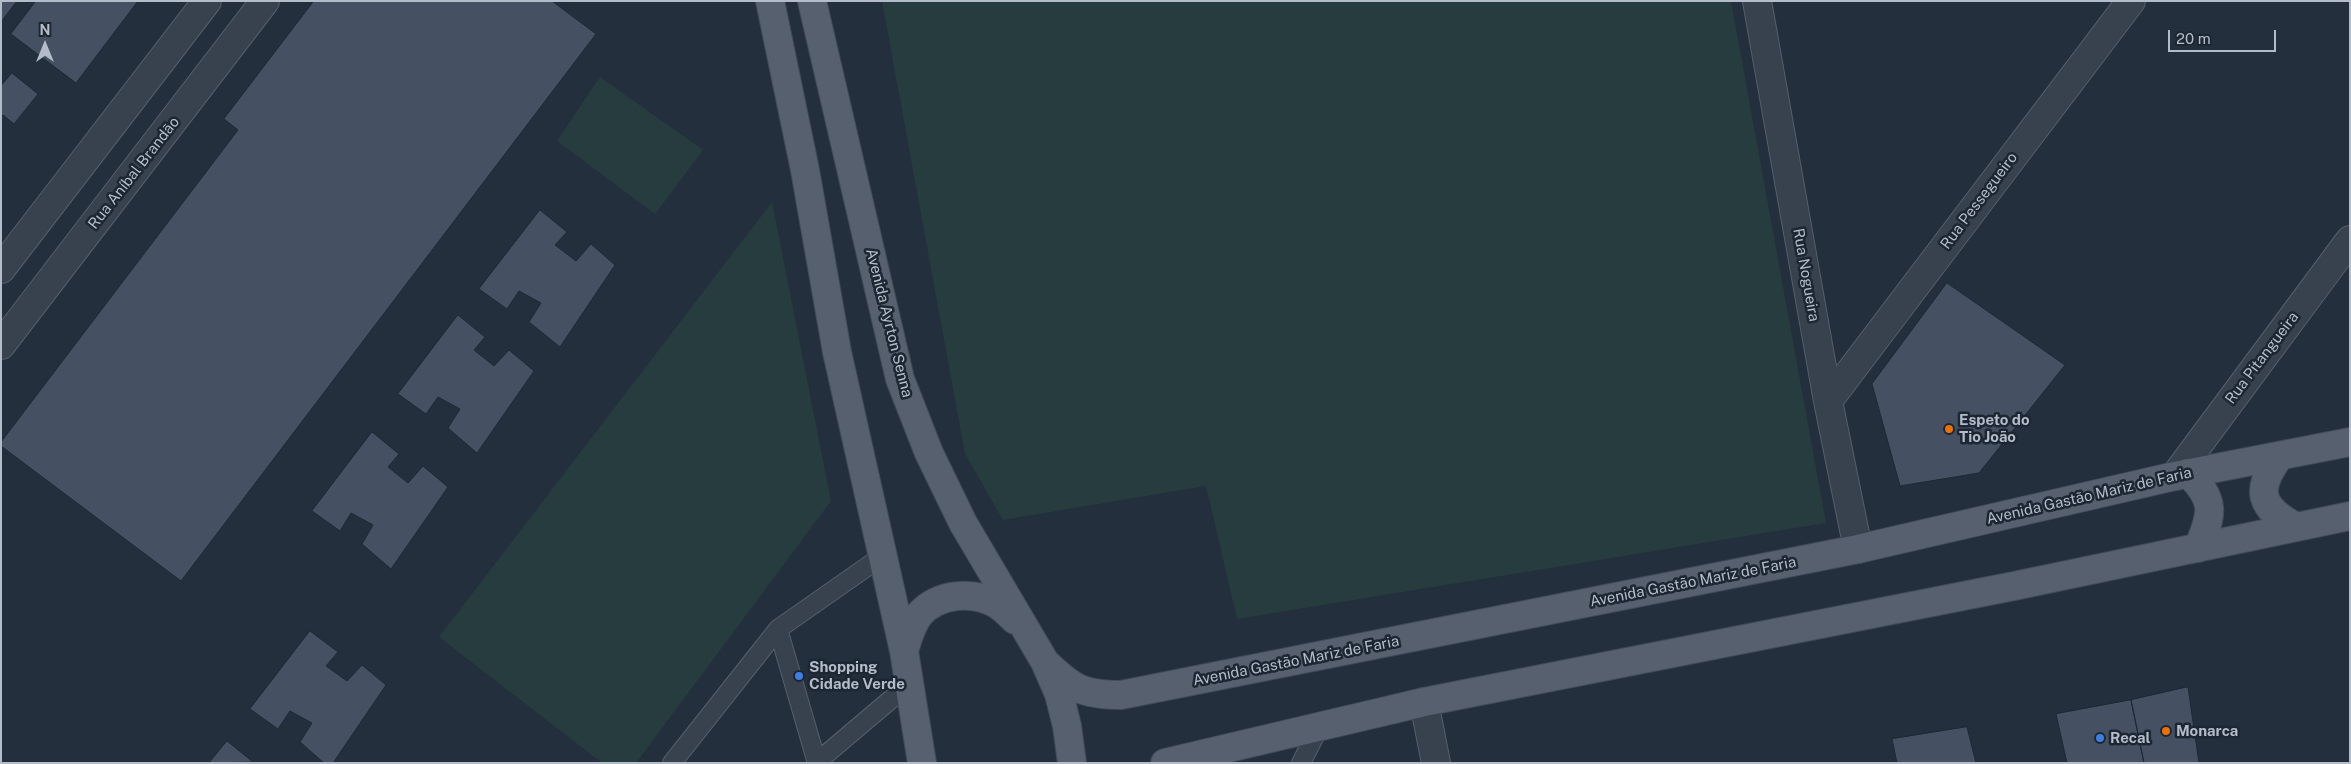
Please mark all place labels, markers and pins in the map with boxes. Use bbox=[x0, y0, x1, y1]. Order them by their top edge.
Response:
place label: Espeto do Tio João bbox=[1959, 411, 2030, 446]
marker: Espeto do Tio João bbox=[1943, 423, 1955, 435]
place label: Shopping Cidade Verde bbox=[809, 658, 905, 693]
marker: Shopping Cidade Verde bbox=[793, 670, 805, 682]
place label: Monarca bbox=[2176, 722, 2238, 740]
marker: Monarca bbox=[2160, 725, 2172, 737]
place label: Recal bbox=[2110, 729, 2150, 747]
marker: Recal bbox=[2094, 732, 2106, 744]

